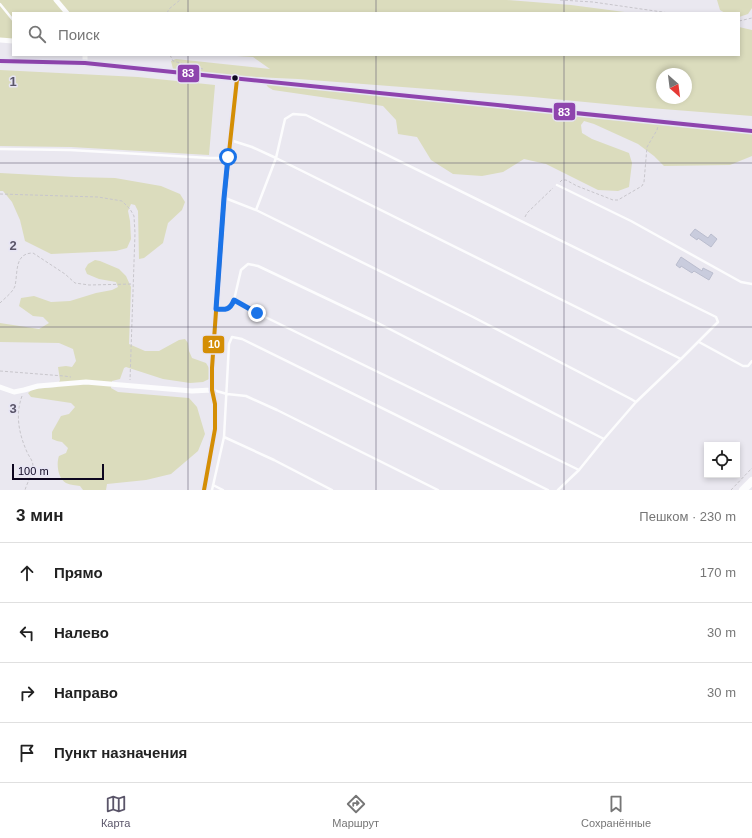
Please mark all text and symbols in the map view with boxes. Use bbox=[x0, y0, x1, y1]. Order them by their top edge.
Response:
search box bbox=[12, 12, 740, 56]
icon: search bbox=[26, 23, 48, 45]
text: Поиск bbox=[58, 26, 100, 43]
line badge: 83 bbox=[177, 64, 200, 83]
text: 83 bbox=[182, 67, 194, 79]
north arrow bbox=[656, 68, 692, 104]
unlabelled marker bbox=[230, 73, 240, 83]
text: 1 bbox=[9, 74, 17, 89]
line badge: 83 bbox=[553, 102, 576, 121]
text: 83 bbox=[558, 106, 570, 118]
route start bbox=[219, 148, 237, 166]
text: 2 bbox=[9, 238, 17, 253]
route end bbox=[248, 304, 266, 322]
line badge: 10 bbox=[202, 335, 225, 354]
text: 10 bbox=[208, 338, 220, 350]
text: 3 bbox=[9, 401, 17, 416]
map controls bbox=[704, 442, 740, 478]
button: locate bbox=[704, 442, 740, 478]
scale bar bbox=[12, 462, 104, 481]
text: 100 m bbox=[18, 465, 49, 477]
text: 3 мин bbox=[16, 506, 63, 525]
text: Пешком · 230 m bbox=[639, 509, 736, 524]
icon: ahead bbox=[16, 562, 38, 584]
text: Прямо bbox=[54, 564, 103, 581]
text: 170 m bbox=[700, 565, 736, 580]
icon: left bbox=[16, 622, 38, 644]
text: Налево bbox=[54, 624, 109, 641]
text: 30 m bbox=[707, 625, 736, 640]
icon: right bbox=[16, 682, 38, 704]
text: Направо bbox=[54, 684, 118, 701]
text: 30 m bbox=[707, 685, 736, 700]
icon: arrive bbox=[16, 742, 38, 764]
text: Пункт назначения bbox=[54, 744, 187, 761]
tab: Карта bbox=[101, 793, 130, 829]
tab: Маршрут bbox=[332, 793, 379, 829]
tab: Сохранённые bbox=[581, 793, 651, 829]

